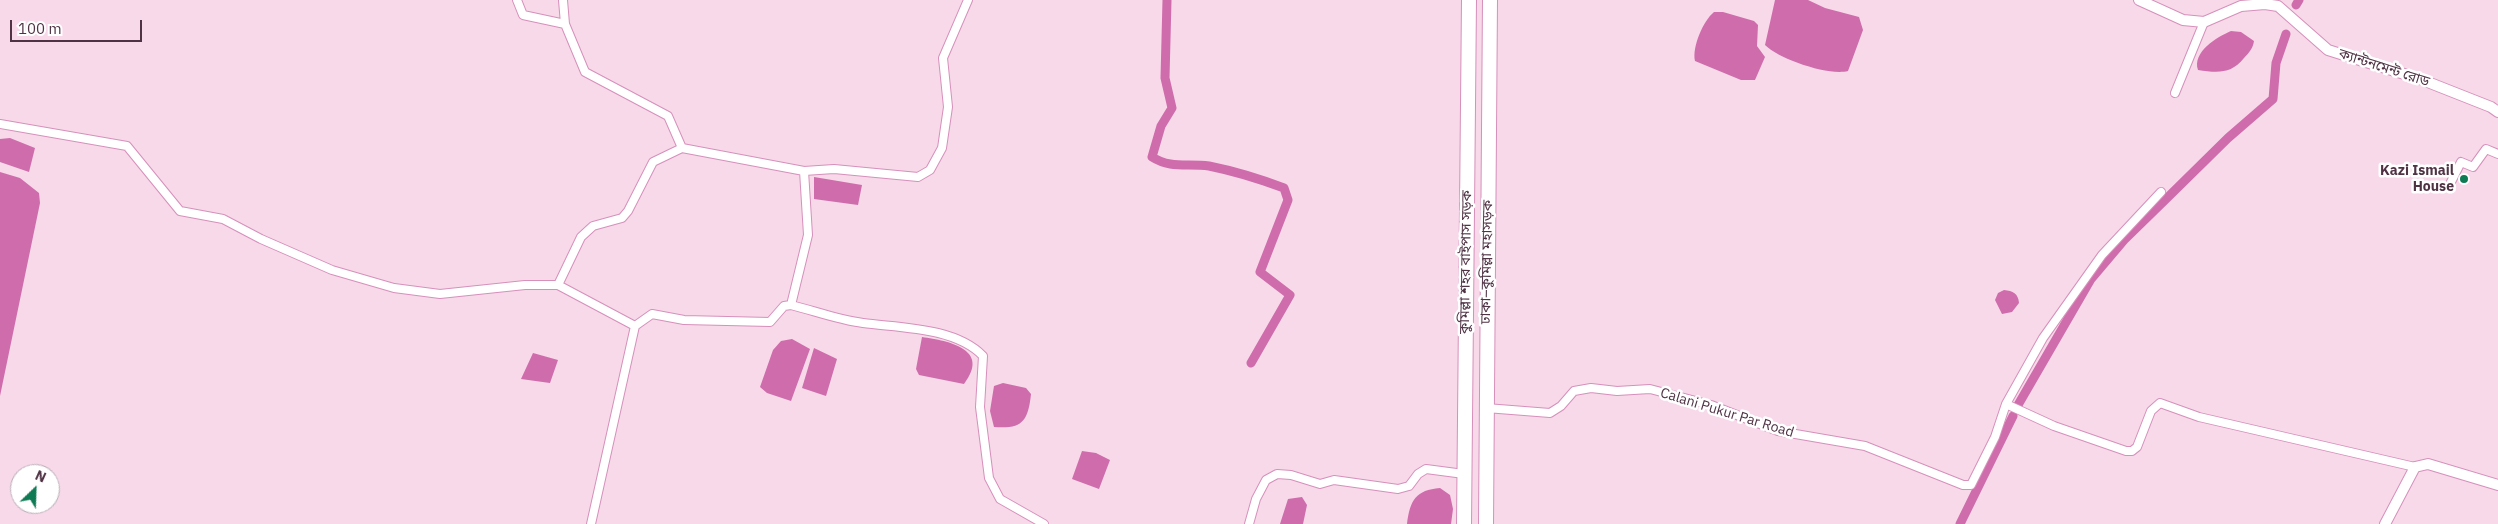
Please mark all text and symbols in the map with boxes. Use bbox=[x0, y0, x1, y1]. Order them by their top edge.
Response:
scale bar bbox=[12, 10, 145, 42]
text: 100 m bbox=[18, 19, 62, 38]
street label: ক্যান্টনমেন্ট রোড bbox=[2336, 45, 2432, 91]
place label: Kazi Ismail House bbox=[2380, 163, 2454, 196]
marker: Kazi Ismail House bbox=[2458, 173, 2470, 185]
street label: কুমিল্লা শহর বাইপাস সড়ক bbox=[1456, 190, 1476, 334]
street label: ঢাকা–কুমিল্লা মহাসড়ক bbox=[1478, 200, 1496, 324]
street label: Calani Pukur Par Road bbox=[1658, 385, 1796, 441]
north arrow bbox=[10, 464, 60, 514]
text: N bbox=[32, 466, 49, 486]

